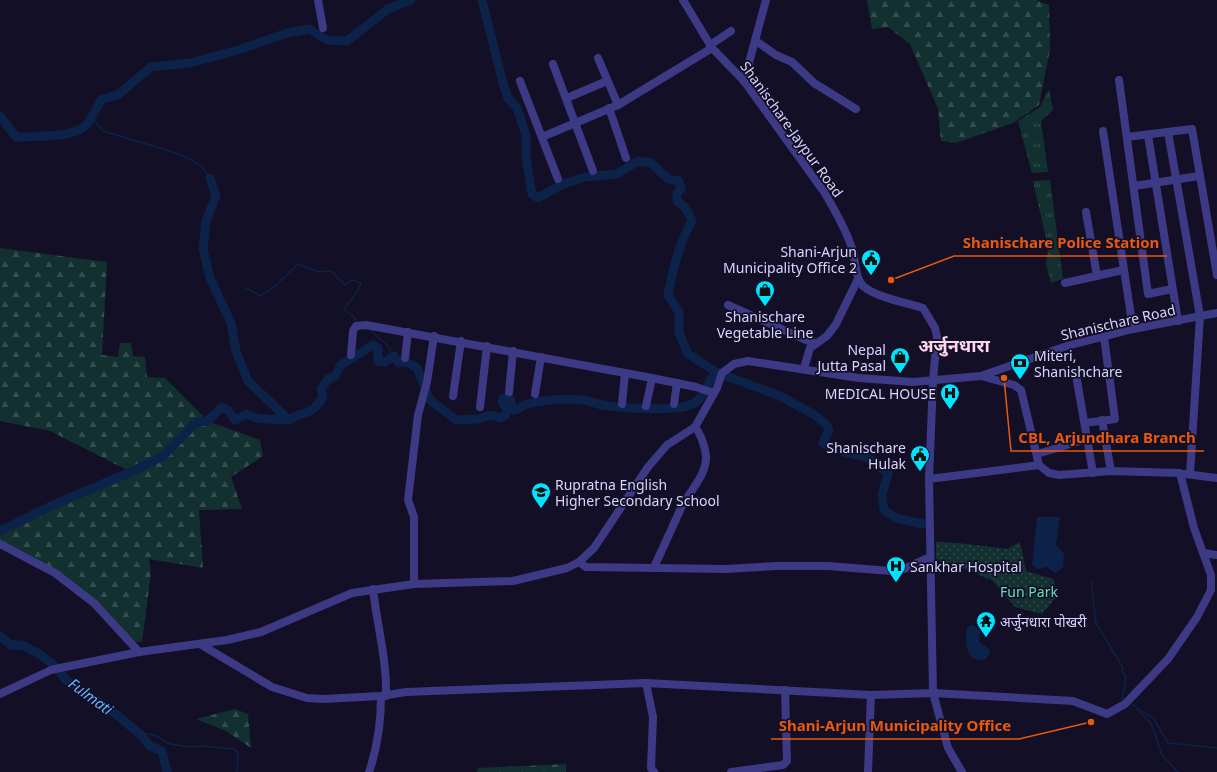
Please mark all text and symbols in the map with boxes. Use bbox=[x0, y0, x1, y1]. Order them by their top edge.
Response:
street label: Shanischare-Jaypur Road bbox=[736, 57, 848, 201]
callout: Shanischare Police Station bbox=[954, 229, 1167, 256]
text: Shanischare Police Station bbox=[963, 232, 1159, 252]
place label: Shani-Arjun Municipality Office 2 bbox=[723, 242, 857, 277]
public building icon: Shani-Arjun Municipality Office 2 bbox=[860, 248, 882, 276]
shop icon: Shanischare Vegetable Line bbox=[754, 279, 776, 307]
street label: Shanischare Road bbox=[1059, 300, 1177, 344]
place label: Shanischare Vegetable Line bbox=[717, 307, 813, 342]
district label: अर्जुनधारा bbox=[918, 333, 990, 357]
place label: Nepal Jutta Pasal bbox=[815, 340, 886, 375]
shop icon: Nepal Jutta Pasal bbox=[889, 346, 911, 374]
place label: Miteri, Shanishchare bbox=[1034, 346, 1123, 381]
bank icon: Miteri, Shanishchare bbox=[1009, 352, 1031, 380]
hospital icon: MEDICAL HOUSE bbox=[939, 382, 961, 410]
place label: MEDICAL HOUSE bbox=[825, 384, 936, 403]
callout: CBL, Arjundhara Branch bbox=[1011, 424, 1204, 451]
text: CBL, Arjundhara Branch bbox=[1018, 427, 1196, 447]
place label: Shanischare Hulak bbox=[826, 438, 907, 473]
public building icon: Shanischare Hulak bbox=[909, 444, 931, 472]
place label: Rupratna English Higher Secondary School bbox=[555, 475, 720, 510]
school or university icon: Rupratna English Higher Secondary School bbox=[530, 481, 552, 509]
hospital icon: Sankhar Hospital bbox=[885, 555, 907, 583]
place label: Sankhar Hospital bbox=[910, 557, 1022, 576]
park label: Fun Park bbox=[1000, 582, 1058, 601]
temple icon: अर्जुनधारा पोखरी bbox=[975, 610, 997, 638]
place label: अर्जुनधारा पोखरी bbox=[1000, 612, 1087, 632]
water label: Fulmati bbox=[65, 673, 118, 720]
callout: Shani-Arjun Municipality Office bbox=[771, 712, 1019, 739]
text: Shani-Arjun Municipality Office bbox=[779, 715, 1011, 735]

